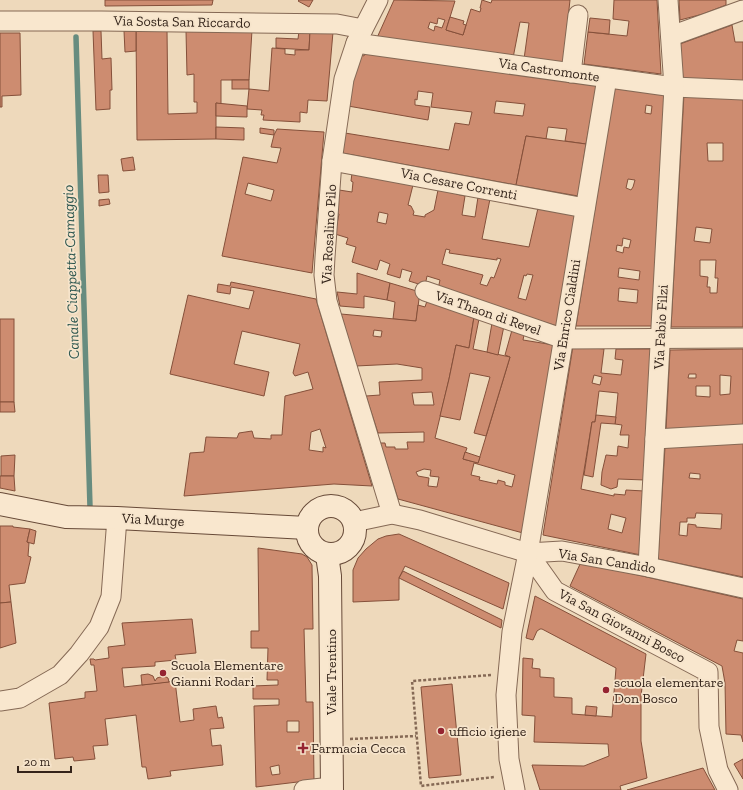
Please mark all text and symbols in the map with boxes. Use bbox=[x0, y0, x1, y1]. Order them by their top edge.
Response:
street label: Via Sosta San Riccardo bbox=[112, 12, 251, 32]
street label: Via Castromonte bbox=[496, 54, 601, 86]
street label: Via Cesare Correnti bbox=[398, 164, 519, 204]
water label: Canale Ciappetta-Camaggio bbox=[59, 184, 83, 360]
street label: Via Rosalino Pilo bbox=[318, 184, 340, 285]
street label: Via Enrico Cialdini bbox=[550, 258, 584, 373]
street label: Via Fabio Filzi bbox=[650, 284, 672, 371]
street label: Via Thaon di Revel bbox=[432, 287, 543, 339]
street label: Via Murge bbox=[120, 510, 185, 530]
street label: Via San Candido bbox=[556, 545, 657, 577]
street label: Via San Giovanni Bosco bbox=[555, 585, 688, 667]
street label: Viale Trentino bbox=[323, 629, 340, 716]
place label: Scuola Elementare Gianni Rodari bbox=[171, 657, 284, 690]
marker: Scuola Elementare Gianni Rodari bbox=[158, 668, 168, 678]
place label: scuola elementare Don Bosco bbox=[614, 674, 724, 707]
marker: scuola elementare Don Bosco bbox=[601, 685, 611, 695]
place label: ufficio igiene bbox=[449, 723, 527, 740]
marker: ufficio igiene bbox=[436, 726, 446, 736]
place label: Farmacia Cecca bbox=[311, 740, 406, 757]
marker: Farmacia Cecca bbox=[298, 743, 308, 753]
scale bar bbox=[18, 748, 71, 774]
text: 20 m bbox=[24, 755, 51, 769]

